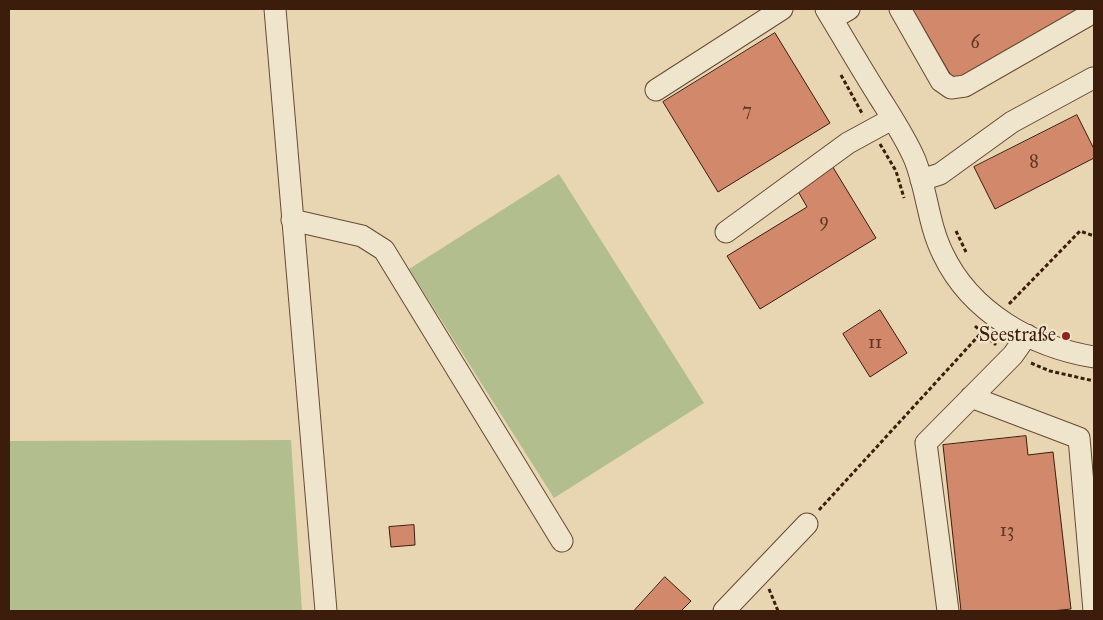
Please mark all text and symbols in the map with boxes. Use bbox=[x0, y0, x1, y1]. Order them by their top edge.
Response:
house number: 6 bbox=[970, 33, 980, 55]
house number: 7 bbox=[742, 101, 752, 123]
house number: 8 bbox=[1029, 152, 1039, 174]
house number: 9 bbox=[819, 211, 829, 233]
place label: Seestraße bbox=[979, 324, 1056, 348]
marker: Seestraße bbox=[1060, 330, 1072, 342]
house number: 11 bbox=[868, 333, 882, 355]
house number: 13 bbox=[1000, 521, 1014, 543]

